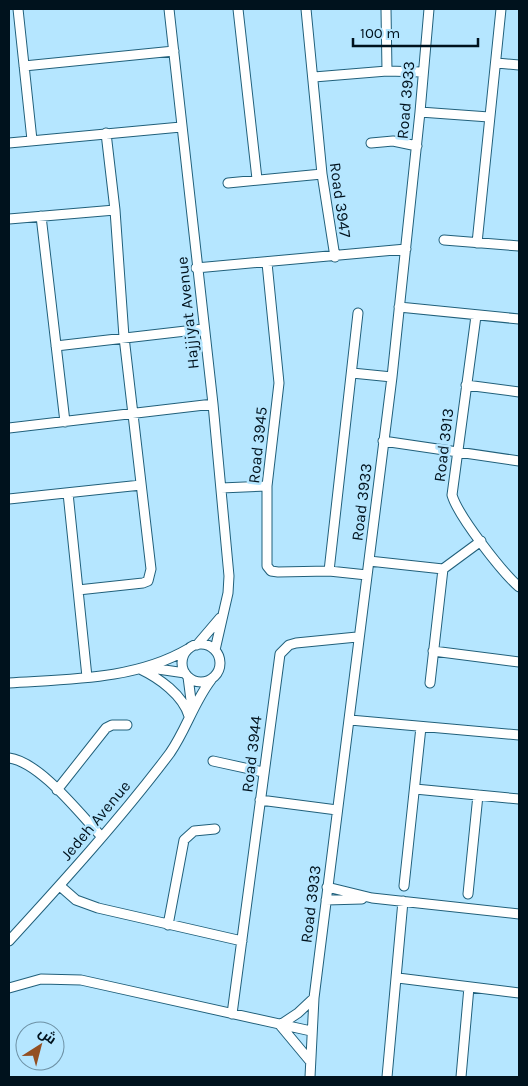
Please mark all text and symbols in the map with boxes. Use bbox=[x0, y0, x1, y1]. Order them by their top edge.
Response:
scale bar bbox=[353, 15, 478, 47]
text: 100 m bbox=[360, 24, 400, 42]
street label: Road 3933 bbox=[393, 60, 418, 140]
street label: Road 3947 bbox=[326, 161, 355, 239]
street label: Hajjiyat Avenue bbox=[172, 256, 203, 370]
street label: Road 3945 bbox=[244, 406, 271, 484]
street label: Road 3913 bbox=[430, 407, 457, 483]
street label: Road 3933 bbox=[347, 462, 376, 542]
street label: Road 3944 bbox=[237, 715, 266, 794]
street label: Jedeh Avenue bbox=[56, 776, 134, 864]
street label: Road 3933 bbox=[296, 864, 325, 944]
north arrow bbox=[15, 1021, 65, 1071]
text: ش bbox=[35, 1024, 60, 1048]

